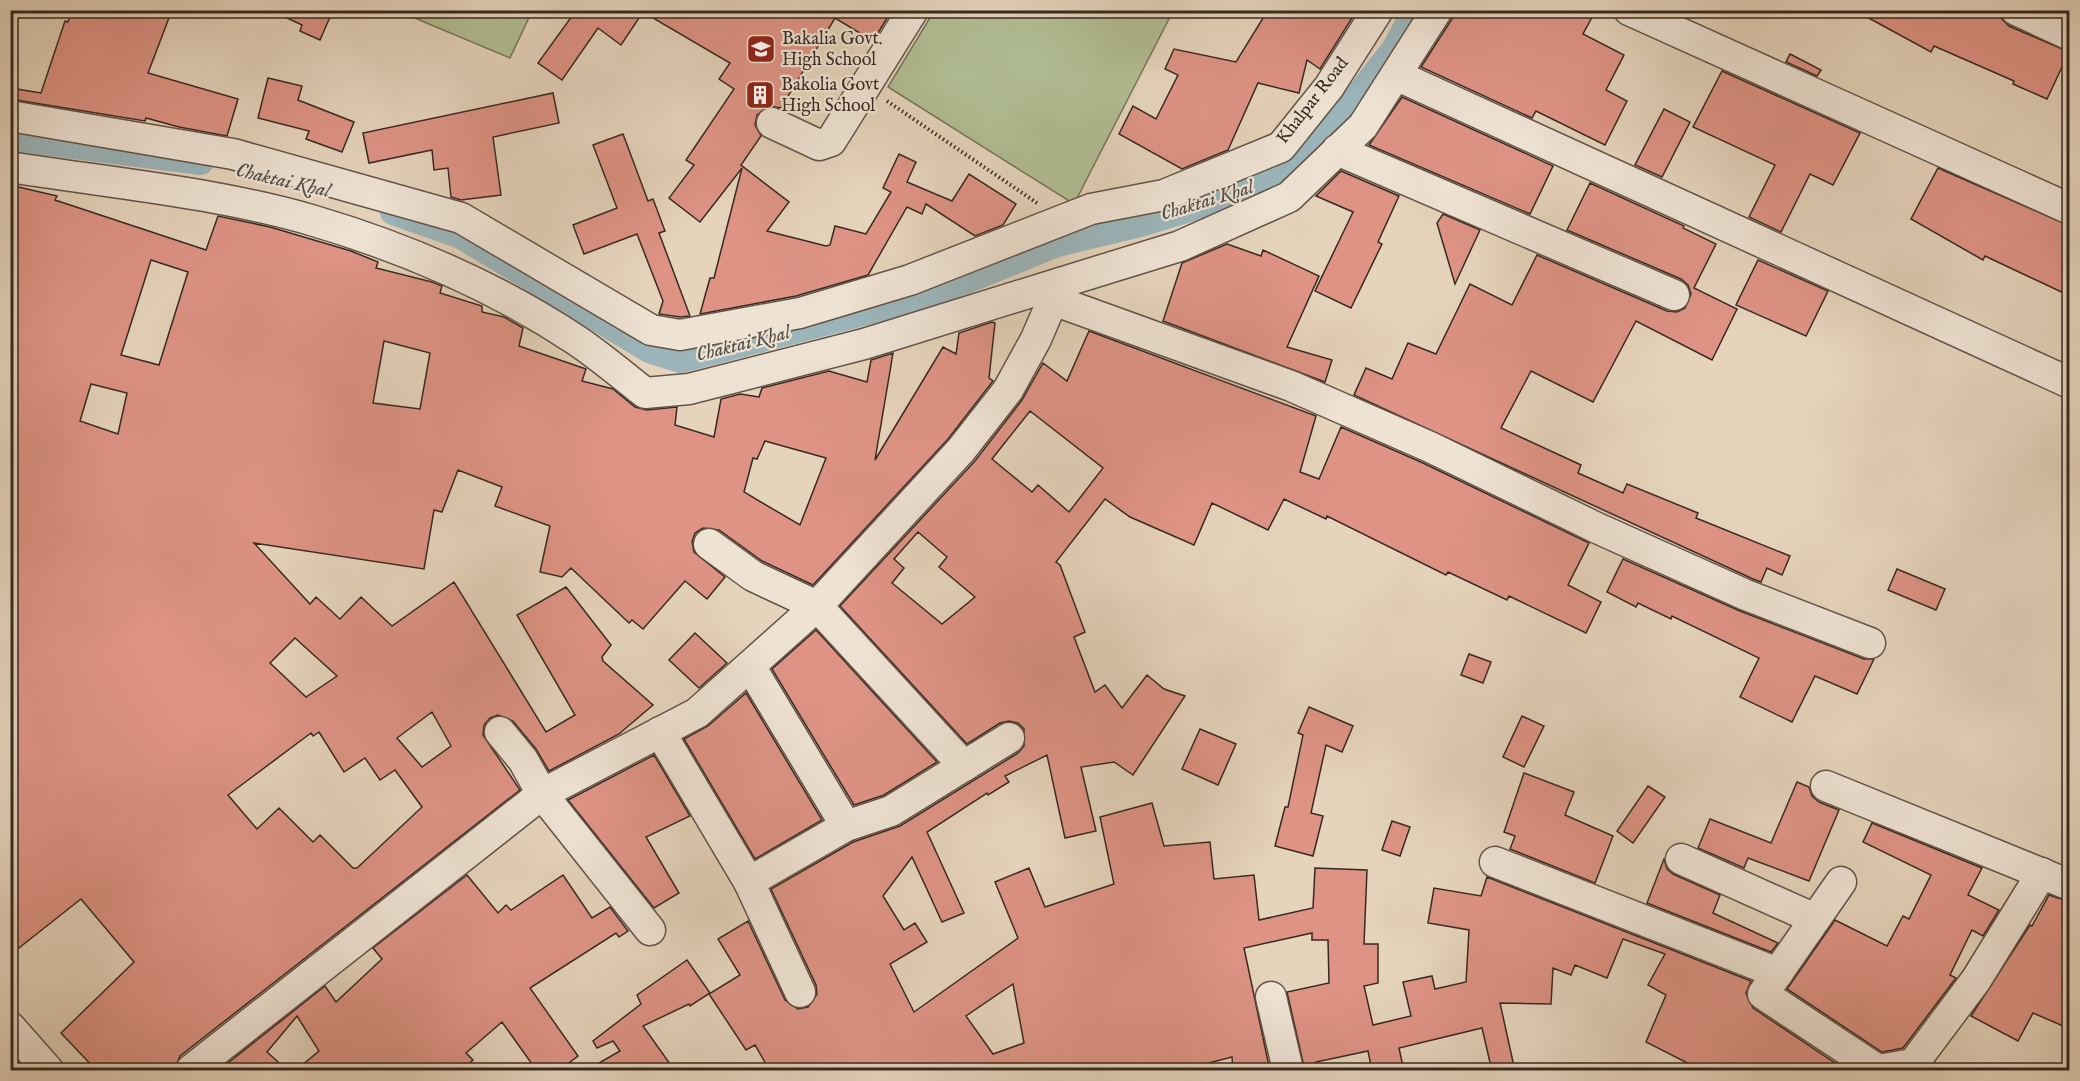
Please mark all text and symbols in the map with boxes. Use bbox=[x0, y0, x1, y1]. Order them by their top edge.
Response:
place label: Bakalia Govt. High School bbox=[782, 28, 882, 72]
school or university icon: Bakalia Govt. High School bbox=[745, 33, 777, 65]
street label: Khalpar Road bbox=[1272, 53, 1354, 149]
place label: Bakolia Govt High School bbox=[781, 74, 879, 118]
building icon: Bakolia Govt High School bbox=[744, 79, 776, 111]
water label: Chaktai Khal bbox=[233, 158, 335, 205]
water label: Chaktai Khal bbox=[1157, 174, 1259, 227]
water label: Chaktai Khal bbox=[693, 320, 795, 368]

